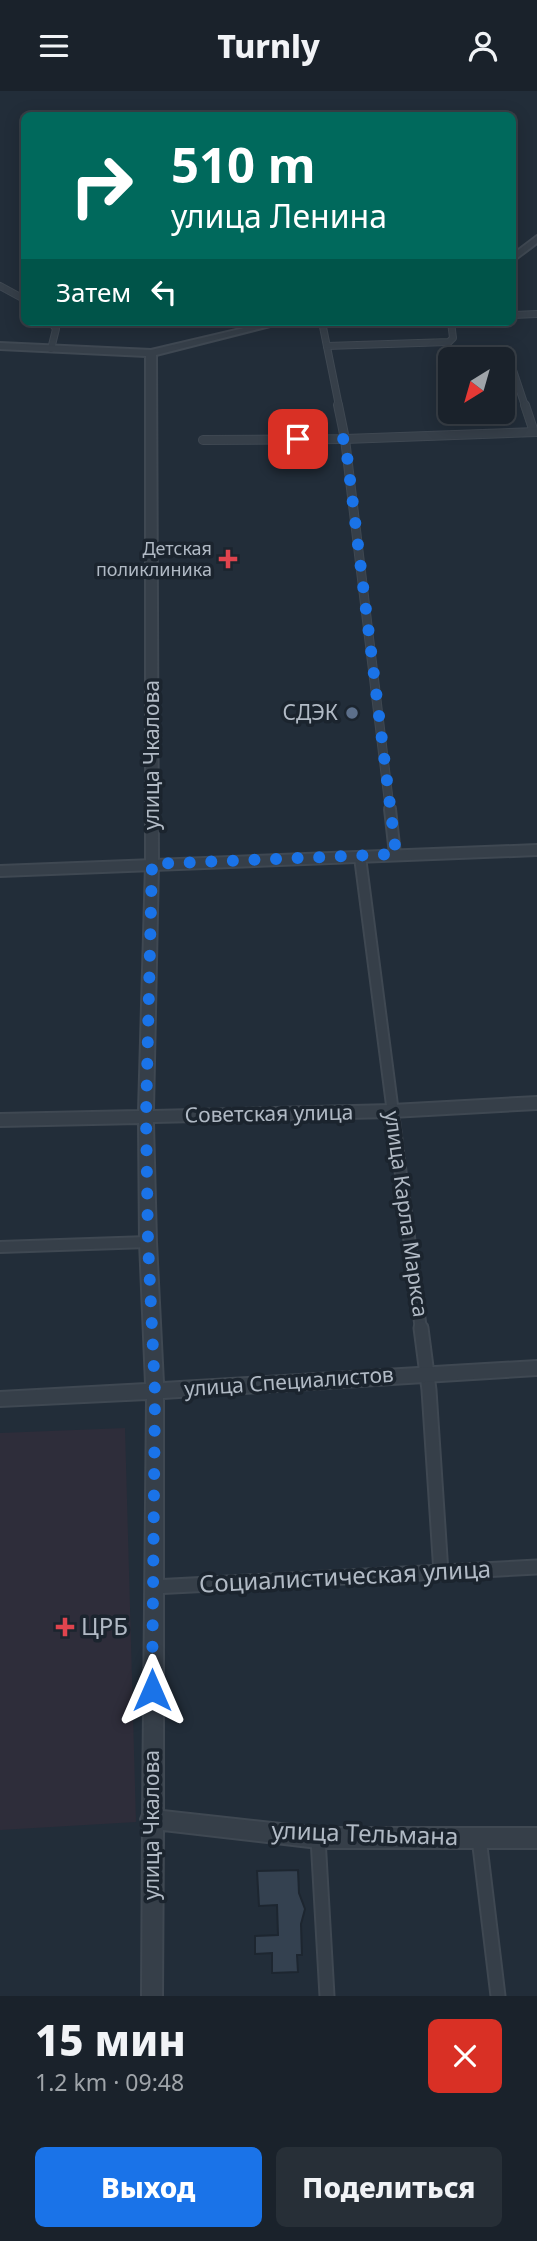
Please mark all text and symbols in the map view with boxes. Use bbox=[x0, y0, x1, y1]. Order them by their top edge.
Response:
text: Turnly bbox=[217, 24, 320, 67]
icon: menu bbox=[35, 27, 73, 65]
icon: person bbox=[464, 27, 502, 65]
text: 510 m bbox=[171, 131, 316, 197]
icon: right bbox=[56, 140, 147, 231]
text: улица Ленина bbox=[171, 194, 387, 237]
icon: left bbox=[145, 273, 183, 311]
text: Затем bbox=[56, 274, 131, 310]
north arrow bbox=[438, 347, 514, 423]
map controls bbox=[438, 347, 515, 424]
pin bbox=[268, 409, 328, 469]
icon: arrive bbox=[279, 420, 317, 458]
place label: Детская поликлиника bbox=[96, 536, 212, 581]
marker: Детская поликлиника bbox=[218, 549, 238, 569]
street label: улица Чкалова bbox=[137, 680, 165, 830]
place label: СДЭК bbox=[283, 698, 338, 726]
marker: СДЭК bbox=[344, 705, 360, 721]
street label: Советская улица bbox=[184, 1098, 353, 1128]
street label: улица Карла Маркса bbox=[379, 1109, 435, 1319]
street label: улица Специалистов bbox=[183, 1360, 395, 1402]
street label: Социалистическая улица bbox=[198, 1551, 492, 1600]
place label: ЦРБ bbox=[81, 1609, 128, 1642]
marker: ЦРБ bbox=[55, 1617, 75, 1637]
position arrow bbox=[115, 1653, 189, 1727]
street label: улица Чкалова bbox=[137, 1750, 165, 1900]
street label: улица Тельмана bbox=[271, 1813, 459, 1852]
text: 15 мин bbox=[35, 2011, 186, 2068]
button: close bbox=[428, 2019, 502, 2093]
text: 1.2 km · 09:48 bbox=[35, 2066, 184, 2098]
button: Выход bbox=[35, 2147, 262, 2227]
button: Поделиться bbox=[276, 2147, 502, 2227]

